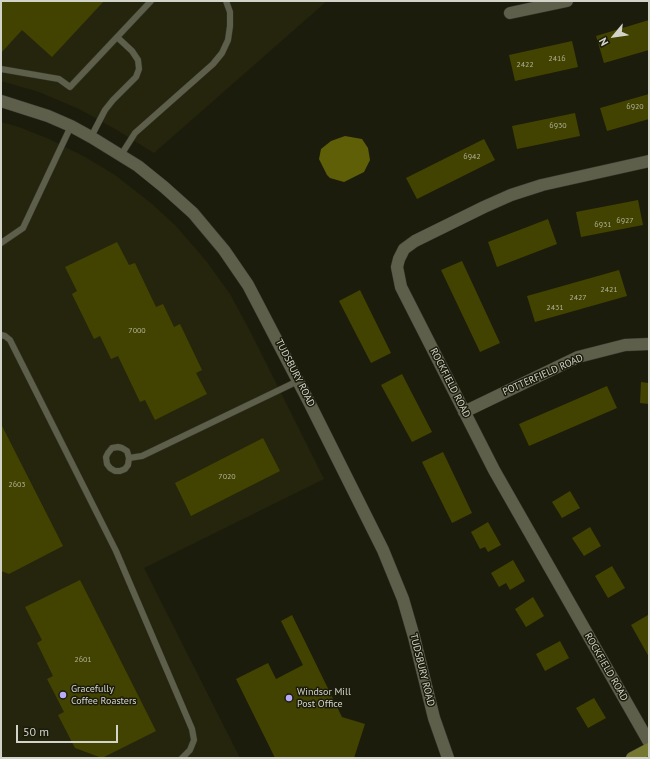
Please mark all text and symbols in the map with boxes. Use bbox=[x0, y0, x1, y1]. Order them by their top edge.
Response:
north arrow bbox=[594, 16, 634, 56]
text: N bbox=[596, 35, 611, 48]
house number: 2416 bbox=[548, 54, 566, 64]
house number: 2422 bbox=[516, 60, 534, 70]
house number: 6920 bbox=[626, 102, 644, 112]
house number: 6930 bbox=[549, 121, 567, 131]
house number: 6942 bbox=[463, 152, 481, 162]
house number: 6927 bbox=[616, 216, 634, 226]
house number: 6931 bbox=[594, 220, 612, 230]
house number: 2421 bbox=[600, 285, 618, 295]
house number: 2427 bbox=[569, 293, 587, 303]
house number: 2431 bbox=[546, 303, 564, 313]
house number: 7000 bbox=[128, 326, 146, 336]
street label: TUDSBURY ROAD bbox=[273, 337, 317, 409]
street label: ROCKFIELD ROAD bbox=[427, 346, 473, 420]
street label: POTTERFIELD ROAD bbox=[501, 352, 585, 398]
house number: 7020 bbox=[218, 472, 236, 482]
house number: 2603 bbox=[8, 480, 26, 490]
street label: ROCKFIELD ROAD bbox=[582, 631, 630, 703]
street label: TUDSBURY ROAD bbox=[407, 632, 437, 708]
house number: 2601 bbox=[74, 655, 92, 665]
place label: Gracefully Coffee Roasters bbox=[71, 683, 137, 706]
place label: Windsor Mill Post Office bbox=[297, 686, 351, 710]
marker: Gracefully Coffee Roasters bbox=[58, 690, 68, 700]
marker: Windsor Mill Post Office bbox=[284, 693, 294, 703]
scale bar bbox=[18, 717, 120, 743]
text: 50 m bbox=[23, 724, 49, 739]

